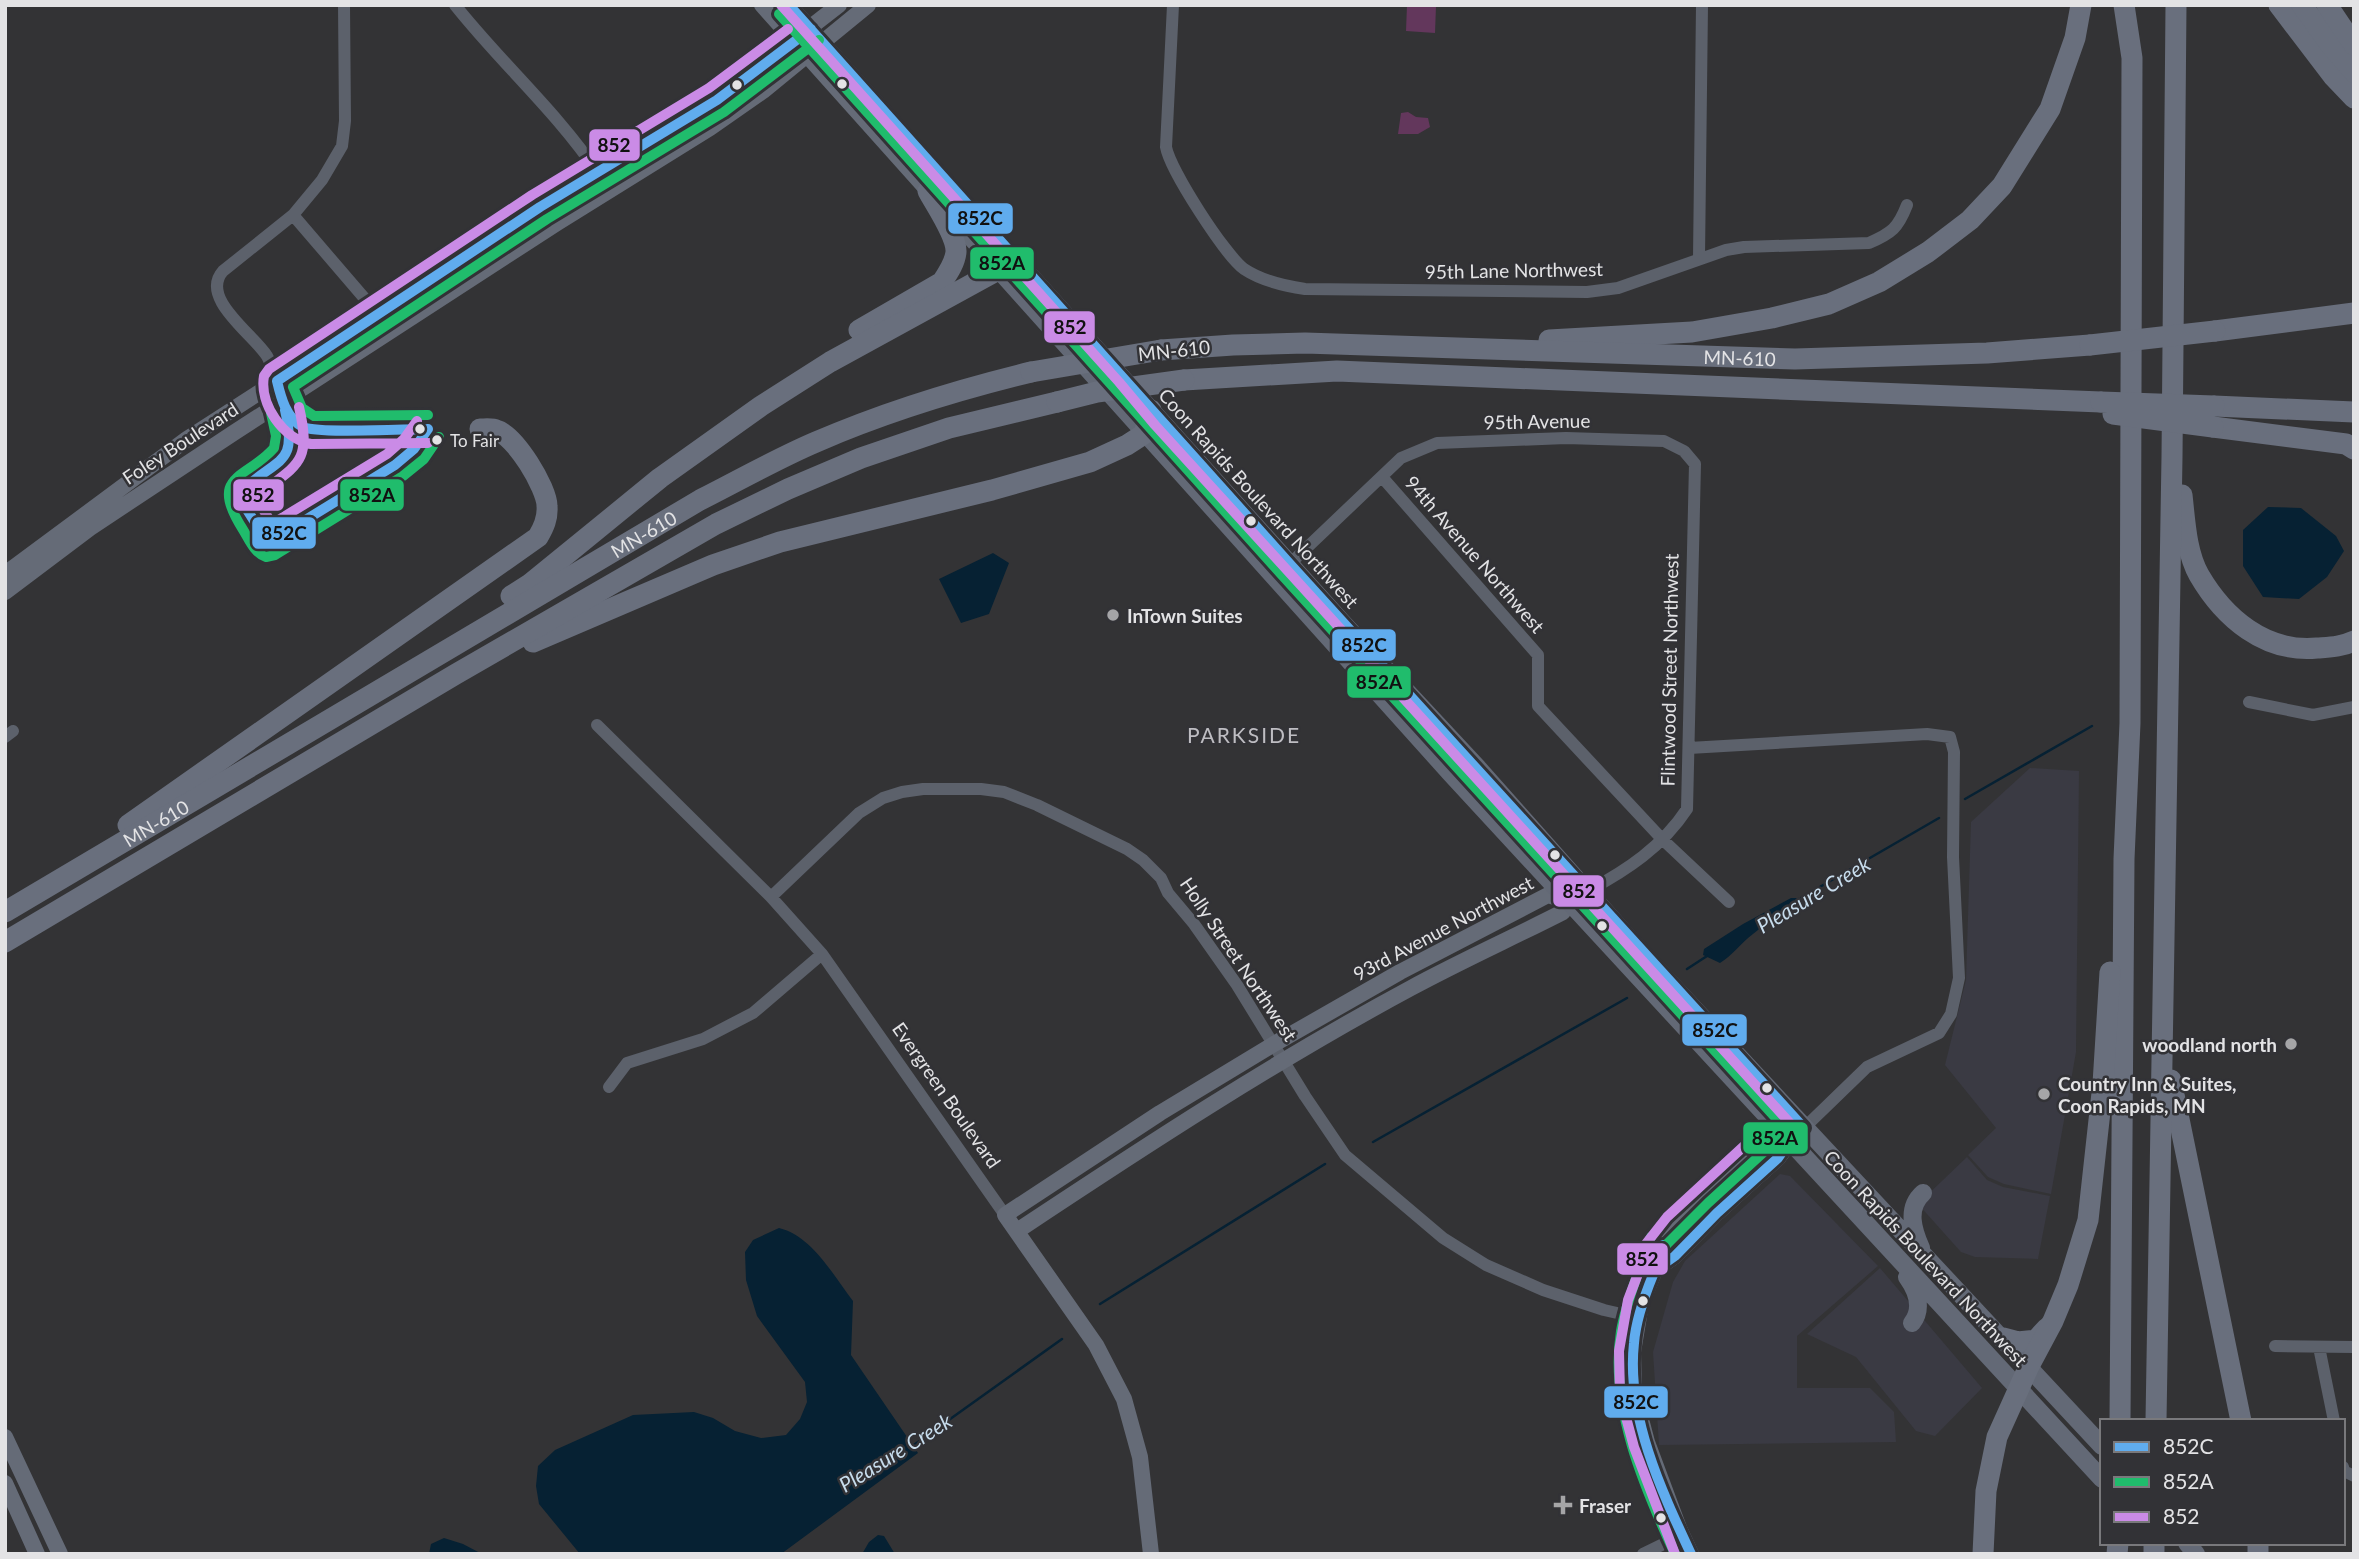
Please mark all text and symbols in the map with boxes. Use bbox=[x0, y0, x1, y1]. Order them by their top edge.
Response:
unlabelled marker bbox=[835, 77, 849, 91]
unlabelled marker bbox=[730, 78, 744, 92]
line badge: 852 bbox=[588, 128, 641, 162]
text: 852 bbox=[597, 133, 631, 156]
line badge: 852C bbox=[947, 202, 1014, 235]
text: 852C bbox=[957, 206, 1003, 229]
line badge: 852A bbox=[969, 246, 1035, 280]
text: 852A bbox=[979, 251, 1026, 274]
street label: 95th Lane Northwest bbox=[1425, 257, 1603, 283]
line badge: 852 bbox=[1043, 310, 1096, 344]
text: 852 bbox=[1053, 315, 1087, 338]
street label: MN-610 bbox=[1137, 335, 1211, 365]
street label: MN-610 bbox=[1703, 345, 1776, 370]
street label: Coon Rapids Boulevard Northwest bbox=[1154, 383, 1364, 613]
street label: Foley Boulevard bbox=[118, 397, 242, 489]
street label: 95th Avenue bbox=[1484, 409, 1590, 433]
unlabelled marker bbox=[413, 422, 427, 436]
place label: To Fair bbox=[450, 430, 500, 451]
marker: To Fair bbox=[430, 433, 444, 447]
street label: 94th Avenue Northwest bbox=[1401, 471, 1550, 637]
line badge: 852 bbox=[232, 478, 285, 512]
line badge: 852A bbox=[339, 478, 405, 512]
text: 852 bbox=[241, 483, 275, 506]
text: 852A bbox=[349, 483, 396, 506]
street label: MN-610 bbox=[606, 505, 680, 562]
unlabelled marker bbox=[1244, 514, 1258, 528]
line badge: 852C bbox=[251, 516, 317, 550]
text: 852C bbox=[261, 521, 307, 544]
street label: Flintwood Street Northwest bbox=[1655, 553, 1683, 787]
place label: InTown Suites bbox=[1127, 604, 1243, 627]
marker: InTown Suites bbox=[1105, 607, 1121, 623]
line badge: 852C bbox=[1331, 628, 1397, 662]
text: 852C bbox=[1341, 633, 1387, 656]
line badge: 852A bbox=[1346, 665, 1412, 699]
text: 852A bbox=[1356, 670, 1403, 693]
district label: PARKSIDE bbox=[1187, 722, 1301, 747]
street label: MN-610 bbox=[119, 794, 193, 851]
unlabelled marker bbox=[1548, 848, 1562, 862]
water label: Pleasure Creek bbox=[1752, 850, 1875, 938]
street label: 93rd Avenue Northwest bbox=[1349, 871, 1537, 985]
street label: Holly Street Northwest bbox=[1176, 873, 1302, 1045]
line badge: 852 bbox=[1552, 874, 1605, 908]
text: 852 bbox=[1562, 879, 1596, 902]
unlabelled marker bbox=[1595, 919, 1609, 933]
line badge: 852C bbox=[1681, 1013, 1748, 1047]
street label: Evergreen Boulevard bbox=[888, 1018, 1006, 1172]
text: 852C bbox=[1692, 1018, 1738, 1041]
place label: woodland north bbox=[2142, 1033, 2277, 1056]
marker: woodland north bbox=[2283, 1036, 2299, 1052]
place label: Country Inn & Suites, Coon Rapids, MN bbox=[2058, 1072, 2237, 1117]
unlabelled marker bbox=[1760, 1081, 1774, 1095]
marker: Country Inn & Suites, Coon Rapids, MN bbox=[2036, 1086, 2052, 1102]
line badge: 852A bbox=[1742, 1121, 1809, 1155]
text: 852A bbox=[1752, 1126, 1799, 1149]
street label: Coon Rapids Boulevard Northwest bbox=[1819, 1145, 2033, 1371]
line badge: 852 bbox=[1616, 1242, 1669, 1276]
text: 852 bbox=[1625, 1247, 1659, 1270]
unlabelled marker bbox=[1636, 1294, 1650, 1308]
line badge: 852C bbox=[1603, 1385, 1669, 1419]
text: 852C bbox=[1613, 1390, 1659, 1413]
water label: Pleasure Creek bbox=[834, 1407, 957, 1497]
legend bbox=[2100, 1419, 2345, 1545]
text: 852C bbox=[2163, 1433, 2214, 1458]
text: 852A bbox=[2163, 1468, 2215, 1493]
place label: Fraser bbox=[1579, 1494, 1632, 1517]
marker: Fraser bbox=[1553, 1495, 1573, 1515]
text: 852 bbox=[2163, 1503, 2200, 1528]
unlabelled marker bbox=[1654, 1511, 1668, 1525]

